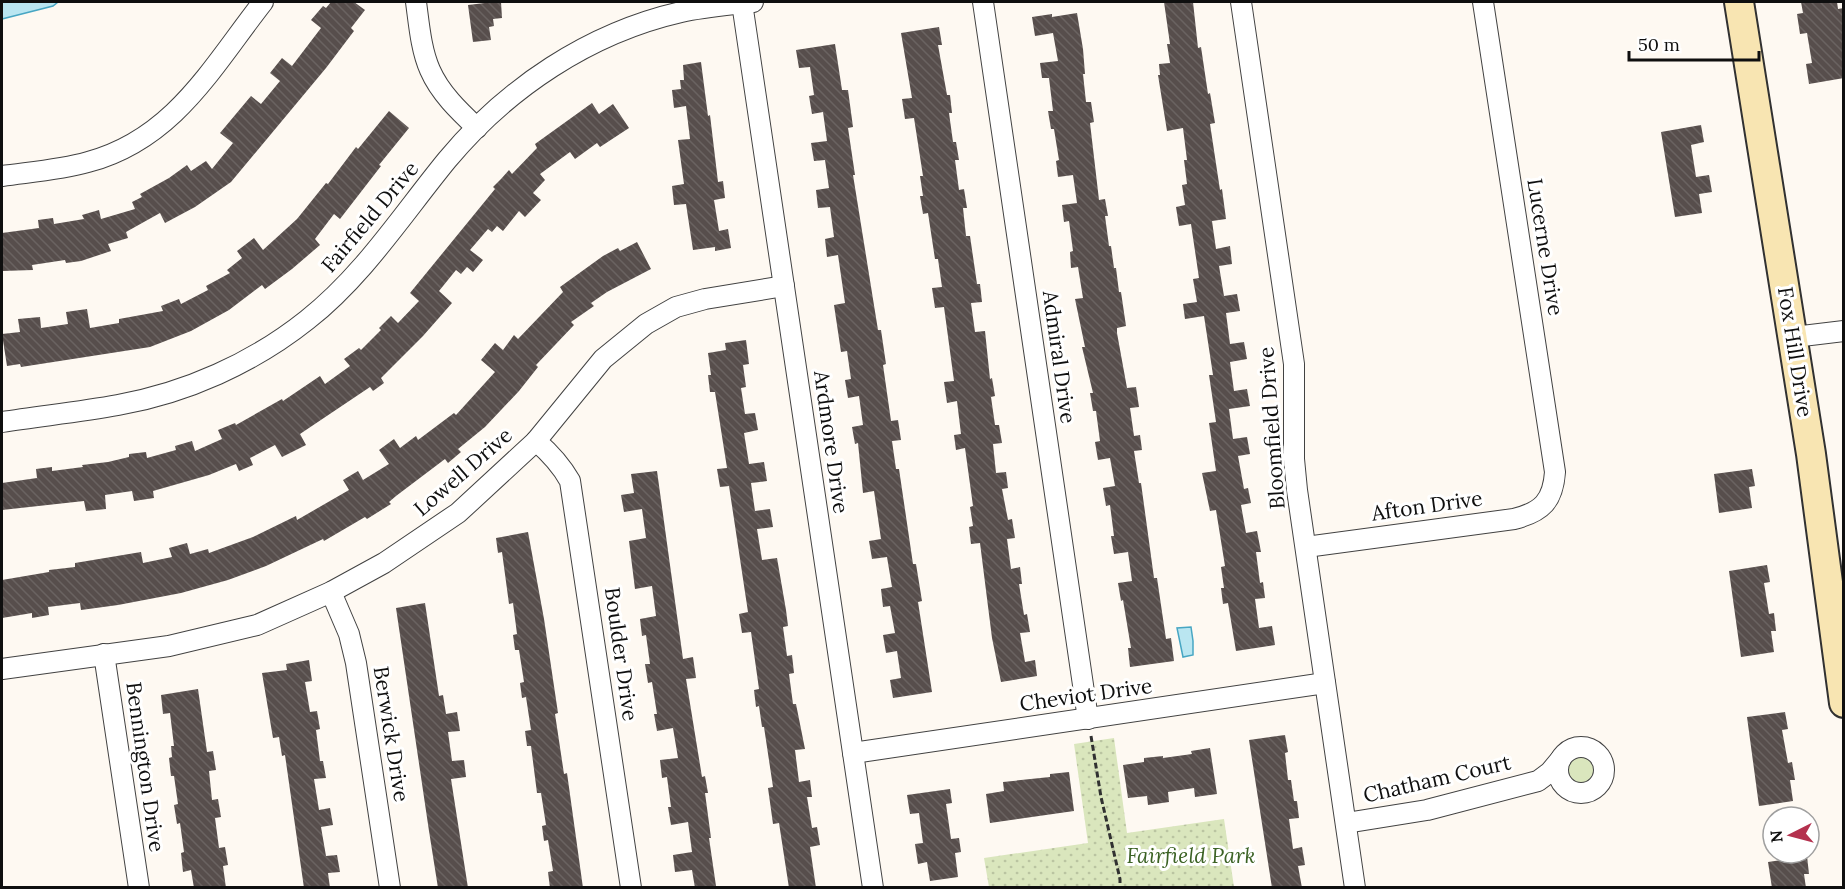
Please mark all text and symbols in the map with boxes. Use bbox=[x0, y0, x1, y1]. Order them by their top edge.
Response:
scale bar bbox=[1629, 24, 1760, 62]
text: 50 m bbox=[1638, 33, 1680, 56]
street label: Fairfield Drive bbox=[315, 155, 424, 278]
street label: Lucerne Drive bbox=[1521, 176, 1570, 317]
street label: Fox Hill Drive bbox=[1772, 285, 1819, 419]
street label: Admiral Drive bbox=[1037, 288, 1082, 425]
street label: Bloomfield Drive bbox=[1252, 346, 1291, 510]
street label: Ardmore Drive bbox=[808, 368, 855, 515]
street label: Lowell Drive bbox=[408, 422, 517, 522]
street label: Afton Drive bbox=[1369, 484, 1484, 527]
street label: Boulder Drive bbox=[599, 585, 644, 722]
street label: Berwick Drive bbox=[367, 664, 416, 804]
street label: Cheviot Drive bbox=[1018, 672, 1154, 717]
street label: Bennington Drive bbox=[120, 680, 171, 854]
street label: Chatham Court bbox=[1360, 748, 1514, 809]
north arrow bbox=[1761, 805, 1821, 865]
text: N bbox=[1765, 829, 1787, 844]
park label: Fairfield Park bbox=[1126, 842, 1256, 869]

